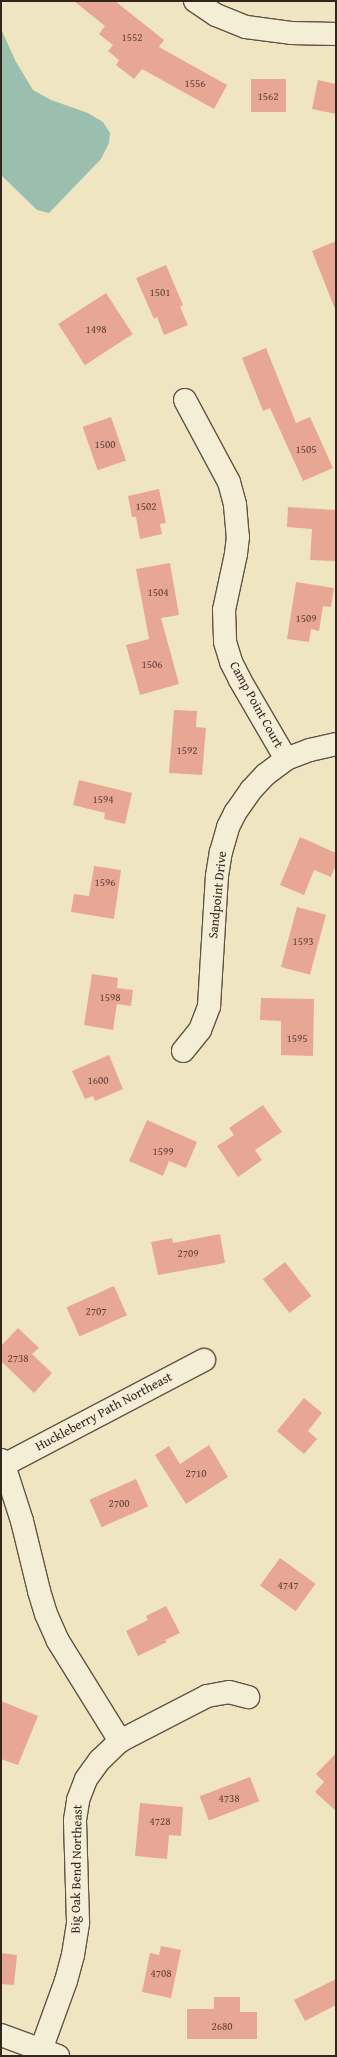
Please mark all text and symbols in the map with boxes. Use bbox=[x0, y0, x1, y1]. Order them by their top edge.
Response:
house number: 1552 bbox=[121, 30, 143, 44]
house number: 1556 bbox=[184, 76, 206, 90]
house number: 1562 bbox=[257, 89, 279, 103]
house number: 1501 bbox=[149, 285, 171, 299]
house number: 1498 bbox=[85, 322, 107, 336]
house number: 1500 bbox=[94, 437, 116, 451]
house number: 1505 bbox=[295, 442, 317, 456]
house number: 1502 bbox=[135, 499, 157, 513]
house number: 1504 bbox=[147, 585, 169, 599]
house number: 1509 bbox=[295, 611, 317, 625]
house number: 1506 bbox=[141, 657, 163, 671]
street label: Camp Point Court bbox=[226, 659, 286, 751]
house number: 1592 bbox=[176, 743, 198, 757]
house number: 1594 bbox=[92, 792, 114, 806]
street label: Sandpoint Drive bbox=[206, 850, 230, 940]
house number: 1596 bbox=[94, 875, 116, 889]
house number: 1593 bbox=[292, 934, 314, 948]
house number: 1598 bbox=[99, 990, 121, 1004]
house number: 1595 bbox=[286, 1031, 308, 1045]
house number: 1600 bbox=[87, 1073, 109, 1087]
house number: 1599 bbox=[152, 1144, 174, 1158]
house number: 2709 bbox=[177, 1246, 199, 1260]
house number: 2707 bbox=[85, 1304, 107, 1318]
house number: 2738 bbox=[7, 1351, 29, 1365]
street label: Huckleberry Path Northeast bbox=[33, 1369, 175, 1455]
house number: 2710 bbox=[185, 1466, 207, 1480]
house number: 2700 bbox=[108, 1496, 130, 1510]
house number: 4747 bbox=[277, 1578, 299, 1592]
house number: 4738 bbox=[218, 1791, 240, 1805]
street label: Big Oak Bend Northeast bbox=[68, 1804, 86, 1934]
house number: 4728 bbox=[149, 1814, 171, 1828]
house number: 4708 bbox=[150, 1966, 172, 1980]
house number: 2680 bbox=[211, 2019, 233, 2033]

